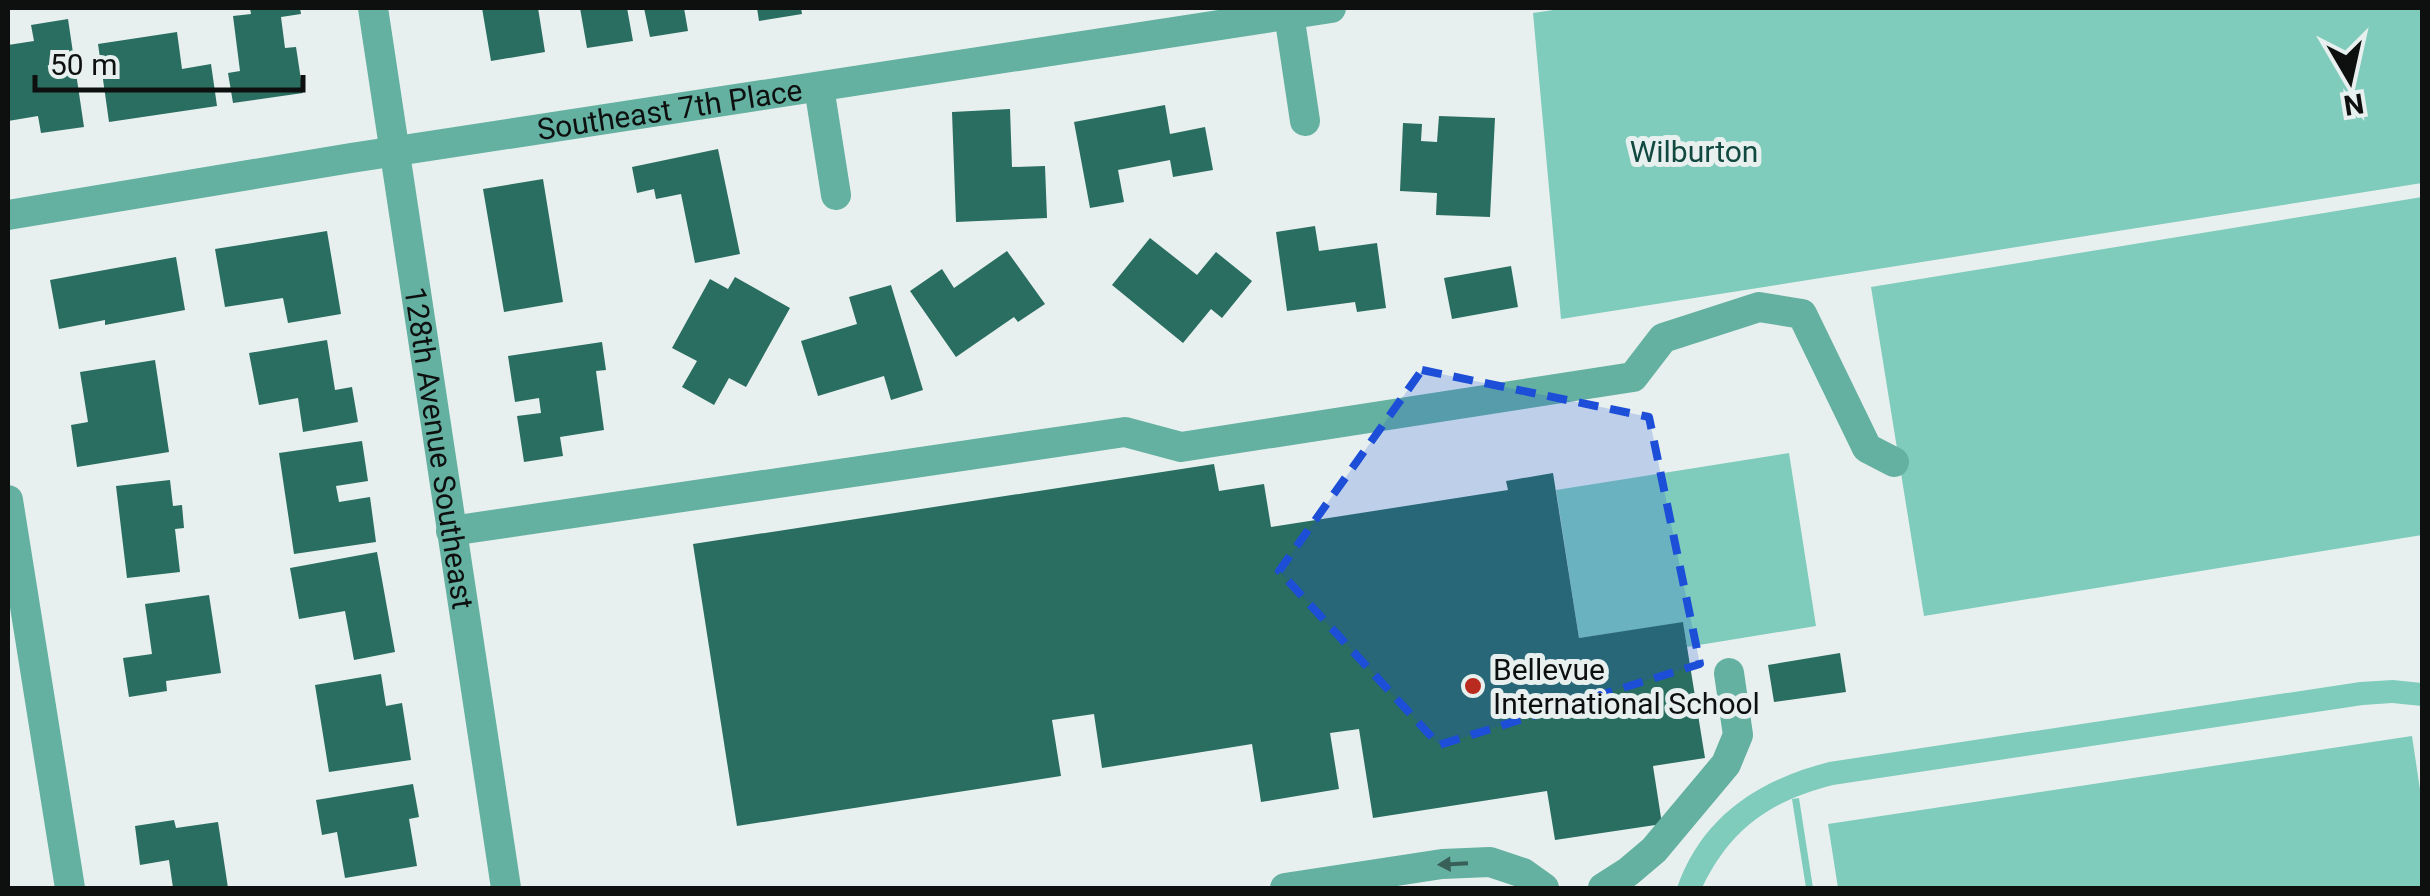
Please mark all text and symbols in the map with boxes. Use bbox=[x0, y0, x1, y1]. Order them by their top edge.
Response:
scale bar bbox=[35, 30, 302, 92]
north arrow bbox=[2300, 30, 2400, 130]
text: 50 m bbox=[50, 47, 117, 82]
street label: Southeast 7th Place bbox=[535, 72, 805, 147]
text: N bbox=[2341, 86, 2366, 122]
park label: Wilburton bbox=[1630, 134, 1758, 169]
street label: 128th Avenue Southeast bbox=[398, 284, 481, 612]
place label: Bellevue International School bbox=[1493, 652, 1760, 721]
marker: Bellevue International School bbox=[1462, 675, 1484, 697]
one-way arrow bbox=[1437, 856, 1469, 872]

